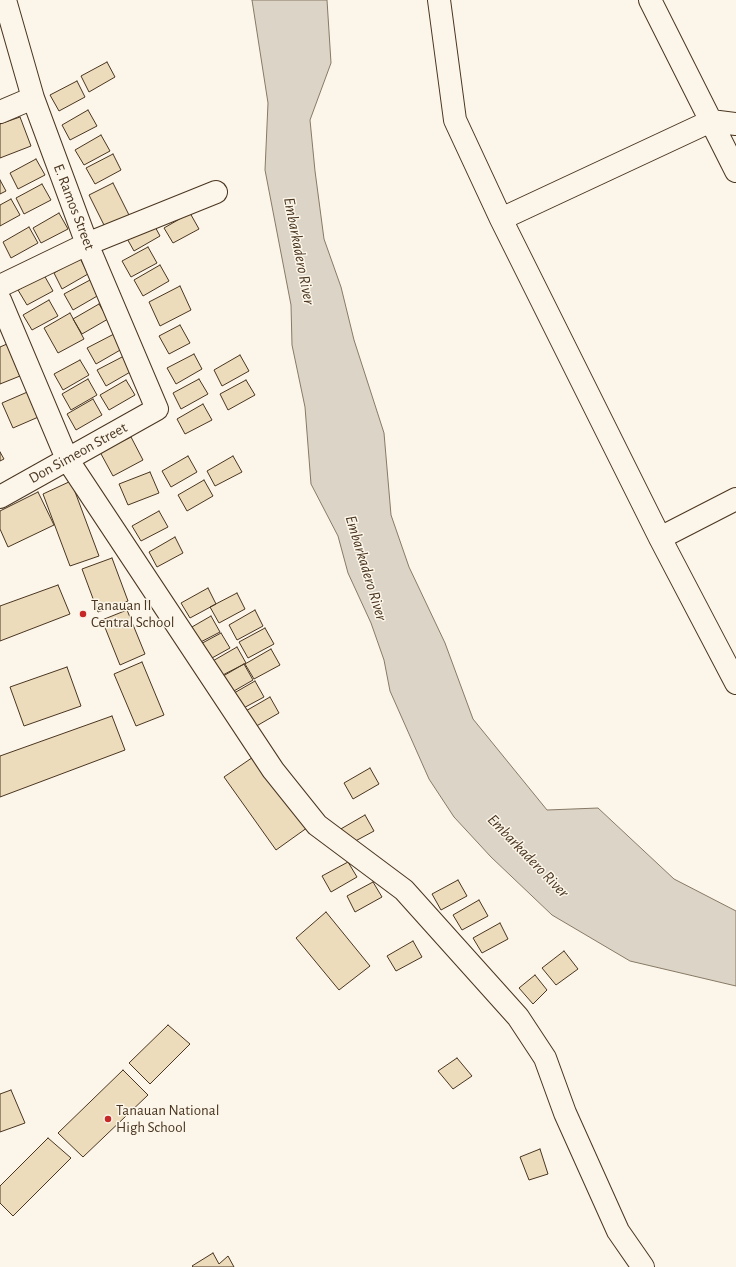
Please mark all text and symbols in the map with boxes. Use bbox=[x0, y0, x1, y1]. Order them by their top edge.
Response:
street label: E. Ramos Street bbox=[49, 161, 99, 253]
water label: Embarkadero River bbox=[279, 196, 319, 306]
street label: Don Simeon Street bbox=[26, 419, 130, 487]
water label: Embarkadero River bbox=[341, 513, 391, 623]
place label: Tanauan II Central School bbox=[91, 596, 175, 631]
marker: Tanauan II Central School bbox=[78, 609, 88, 619]
water label: Embarkadero River bbox=[483, 810, 573, 902]
place label: Tanauan National High School bbox=[116, 1101, 219, 1136]
marker: Tanauan National High School bbox=[103, 1114, 113, 1124]

